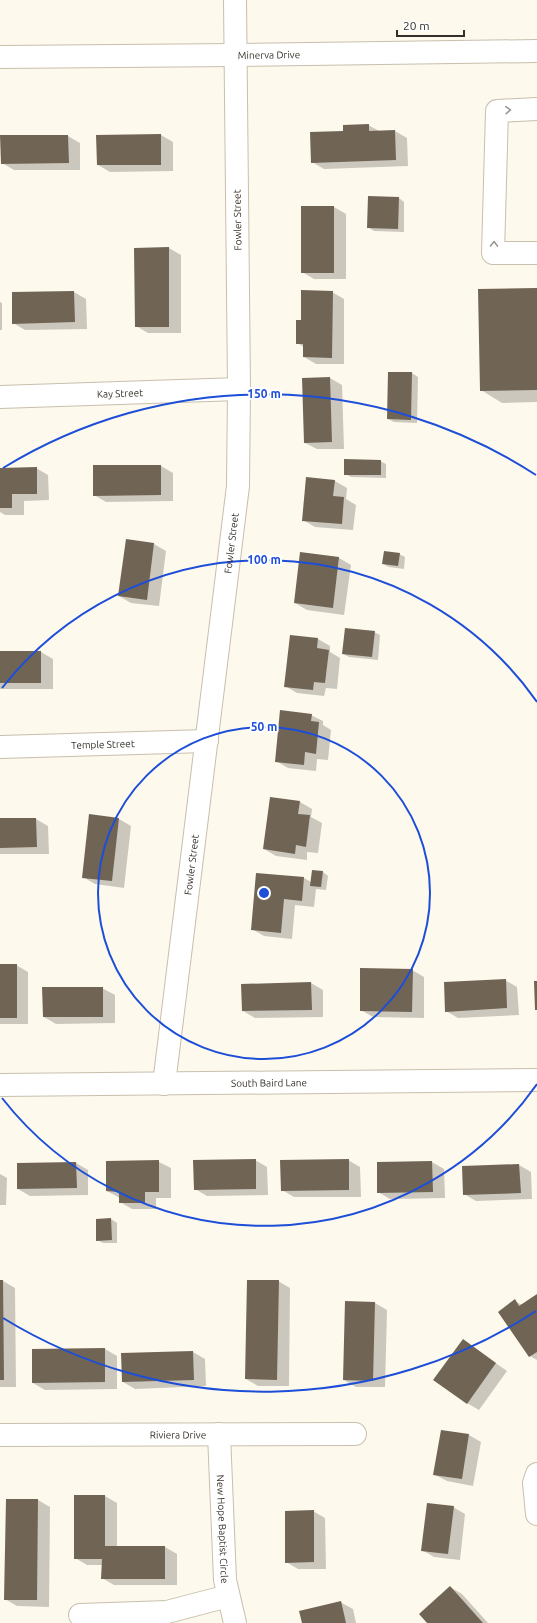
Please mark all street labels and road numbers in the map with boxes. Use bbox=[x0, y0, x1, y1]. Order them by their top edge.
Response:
street label: Minerva Drive bbox=[238, 49, 300, 61]
street label: Fowler Street bbox=[231, 189, 244, 251]
street label: Kay Street bbox=[97, 387, 143, 400]
street label: Fowler Street bbox=[222, 512, 241, 574]
street label: Temple Street bbox=[71, 738, 135, 751]
street label: Fowler Street bbox=[182, 834, 201, 896]
street label: South Baird Lane bbox=[231, 1077, 307, 1089]
street label: Riviera Drive bbox=[150, 1429, 206, 1441]
street label: New Hope Baptist Circle bbox=[215, 1474, 231, 1585]

